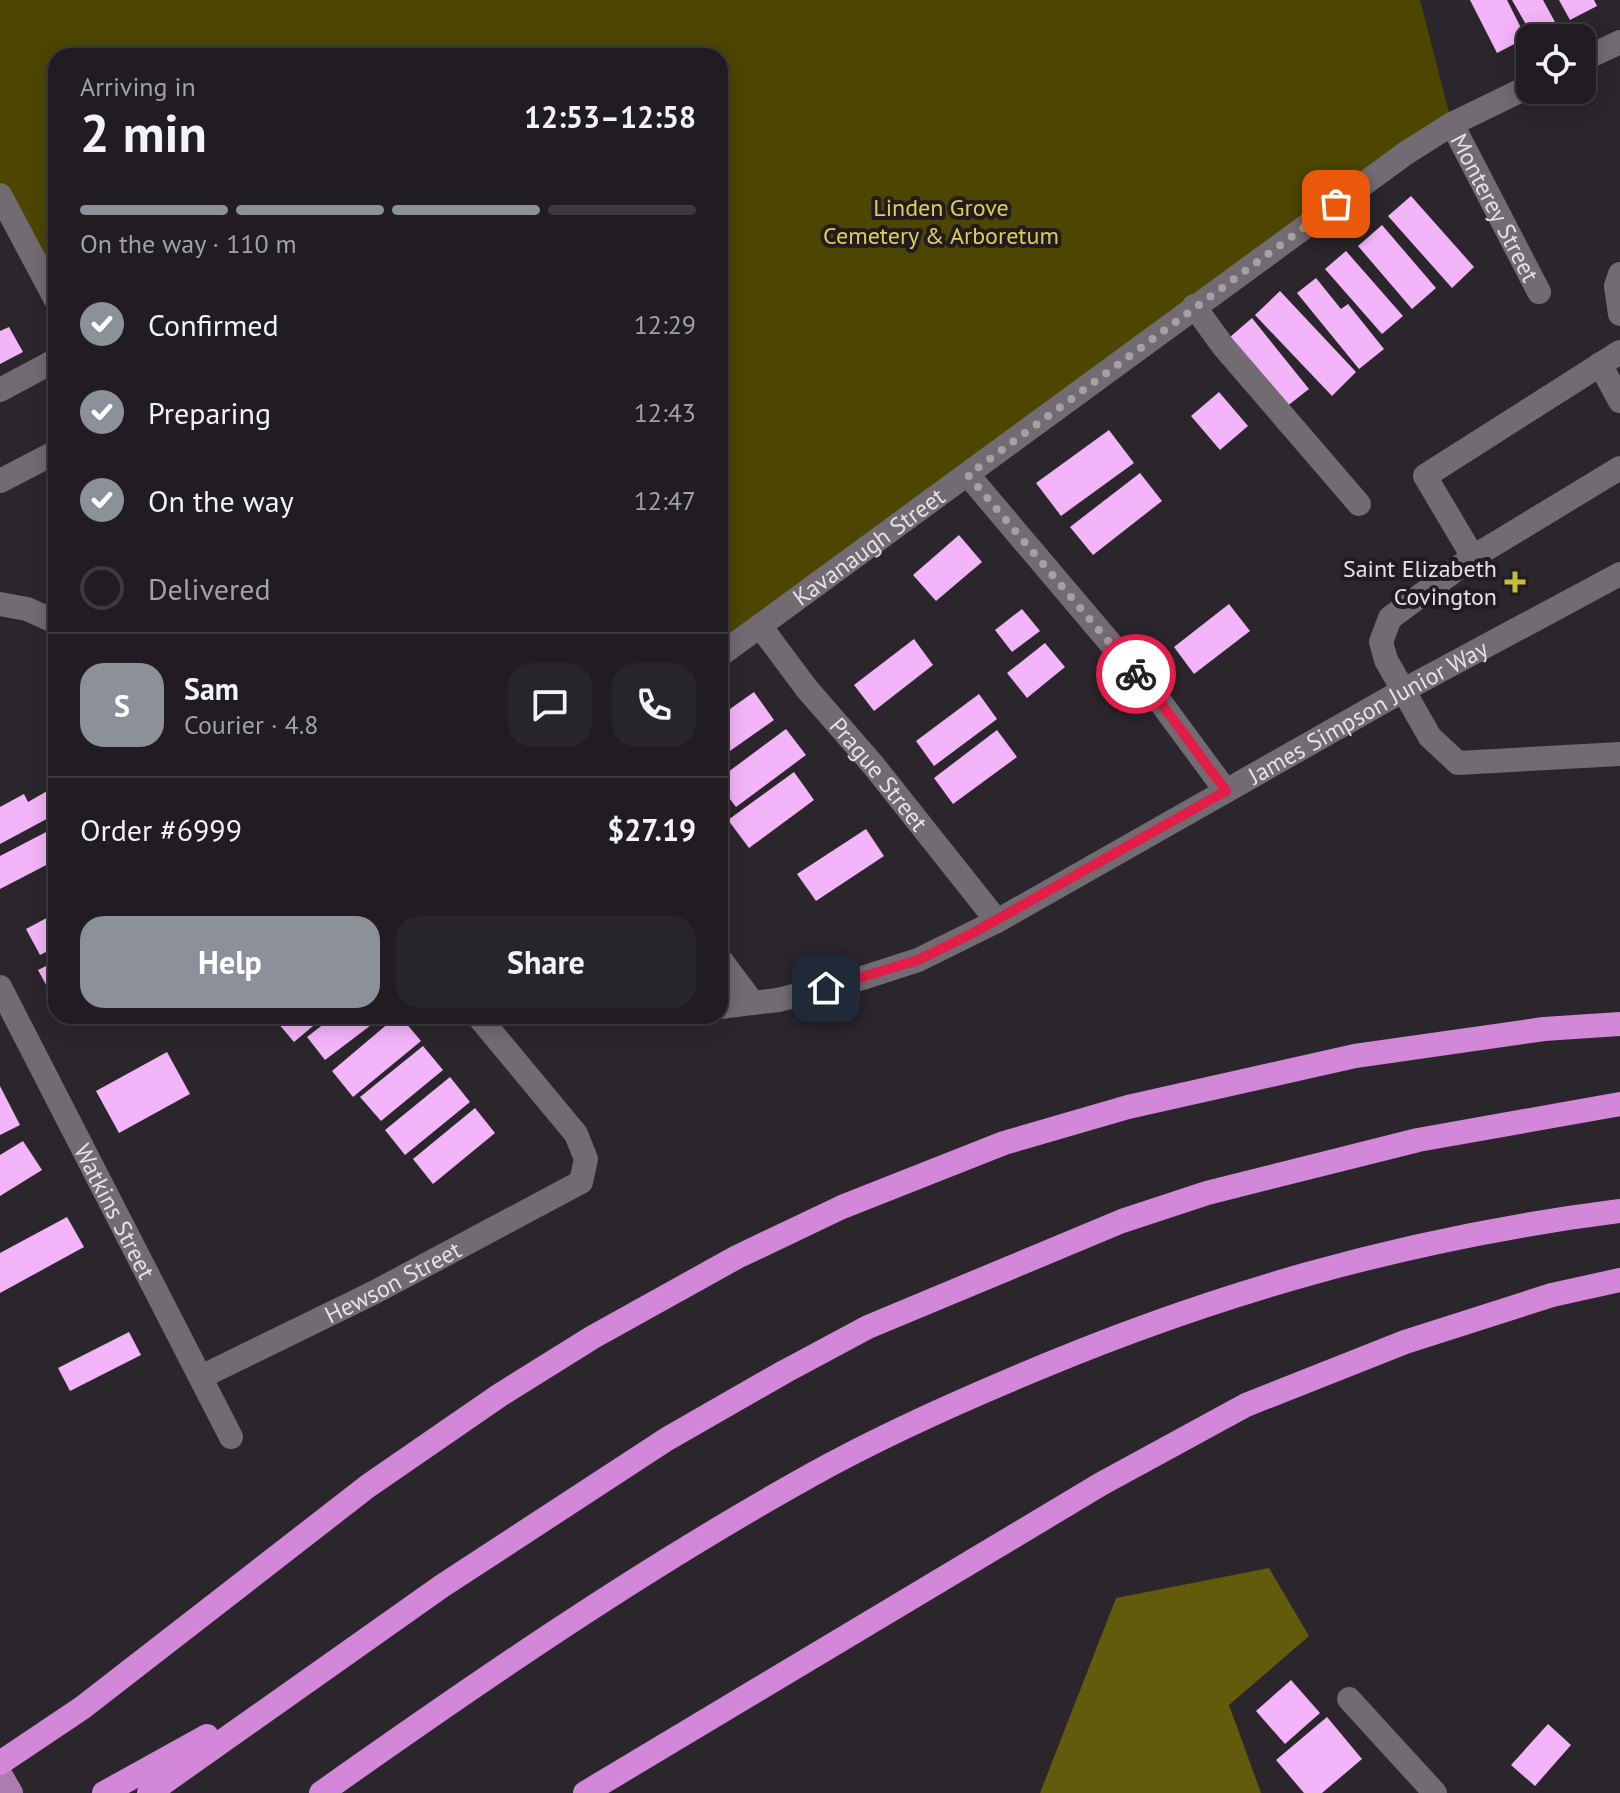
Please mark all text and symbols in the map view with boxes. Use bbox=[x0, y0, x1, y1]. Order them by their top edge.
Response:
map controls bbox=[1516, 24, 1596, 104]
button: locate bbox=[1516, 24, 1596, 104]
text: Arriving in bbox=[80, 70, 196, 103]
text: 12:53–12:58 bbox=[524, 97, 696, 136]
text: 2 min bbox=[80, 99, 207, 166]
street label: Monterey Street bbox=[1444, 128, 1546, 287]
pin bbox=[1302, 170, 1370, 238]
icon: bag bbox=[1314, 182, 1358, 226]
park label: Linden Grove Cemetery & Arboretum bbox=[823, 192, 1059, 251]
text: On the way · 110 m bbox=[80, 227, 297, 260]
icon: check bbox=[80, 302, 124, 346]
text: Confirmed bbox=[148, 305, 279, 344]
text: 12:29 bbox=[634, 308, 696, 341]
icon: check bbox=[80, 390, 124, 434]
text: Preparing bbox=[148, 393, 271, 432]
text: 12:43 bbox=[634, 396, 696, 429]
icon: check bbox=[80, 478, 124, 522]
street label: Kavanaugh Street bbox=[786, 480, 951, 612]
text: On the way bbox=[148, 481, 294, 520]
text: 12:47 bbox=[634, 484, 696, 517]
place label: Saint Elizabeth Covington bbox=[1343, 553, 1497, 612]
text: Delivered bbox=[148, 569, 271, 608]
marker: Saint Elizabeth Covington bbox=[1504, 571, 1526, 593]
street label: James Simpson Junior Way bbox=[1241, 632, 1493, 791]
courier bbox=[1096, 634, 1176, 714]
icon: bike bbox=[1114, 652, 1158, 696]
button: chat bbox=[508, 663, 592, 747]
button: phone bbox=[612, 663, 696, 747]
text: Sam bbox=[184, 669, 239, 708]
text: S bbox=[114, 686, 130, 725]
text: Courier · 4.8 bbox=[184, 708, 318, 741]
street label: Prague Street bbox=[823, 711, 935, 837]
text: Order #6999 bbox=[80, 810, 242, 849]
text: $27.19 bbox=[607, 810, 696, 849]
button: Help bbox=[80, 916, 380, 1008]
button: Share bbox=[396, 916, 696, 1008]
pin bbox=[792, 954, 860, 1022]
icon: home bbox=[804, 966, 848, 1010]
street label: Watkins Street bbox=[68, 1138, 163, 1284]
street label: Hewson Street bbox=[319, 1234, 466, 1330]

